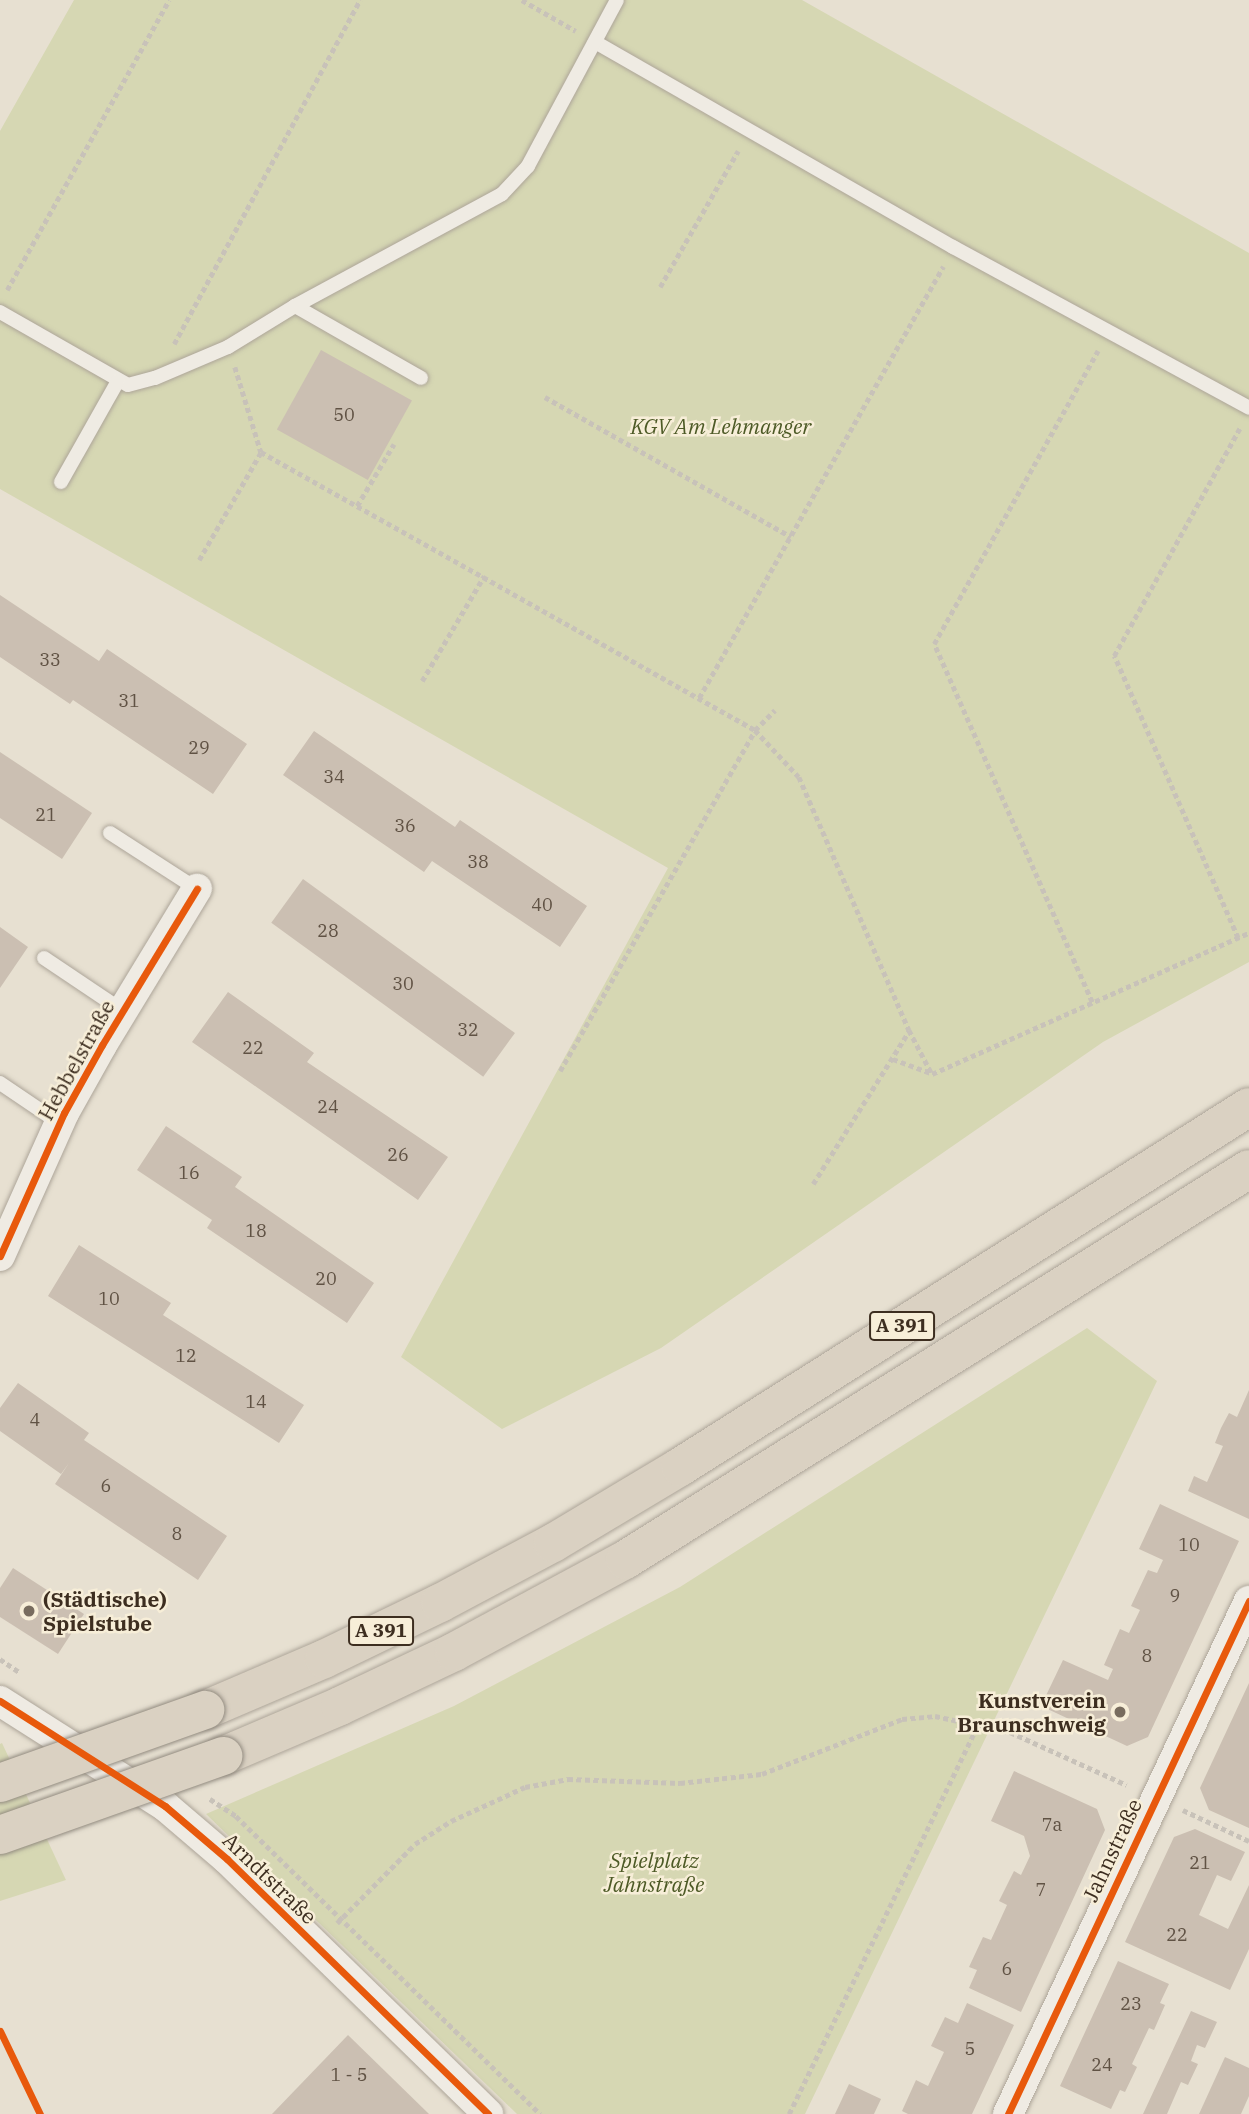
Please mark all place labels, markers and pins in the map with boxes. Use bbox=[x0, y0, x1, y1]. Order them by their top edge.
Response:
place label: (Städtische) Spielstube bbox=[43, 1586, 167, 1636]
marker: (Städtische) Spielstube bbox=[21, 1603, 37, 1619]
place label: Kunstverein Braunschweig bbox=[957, 1687, 1106, 1737]
marker: Kunstverein Braunschweig bbox=[1112, 1704, 1128, 1720]

